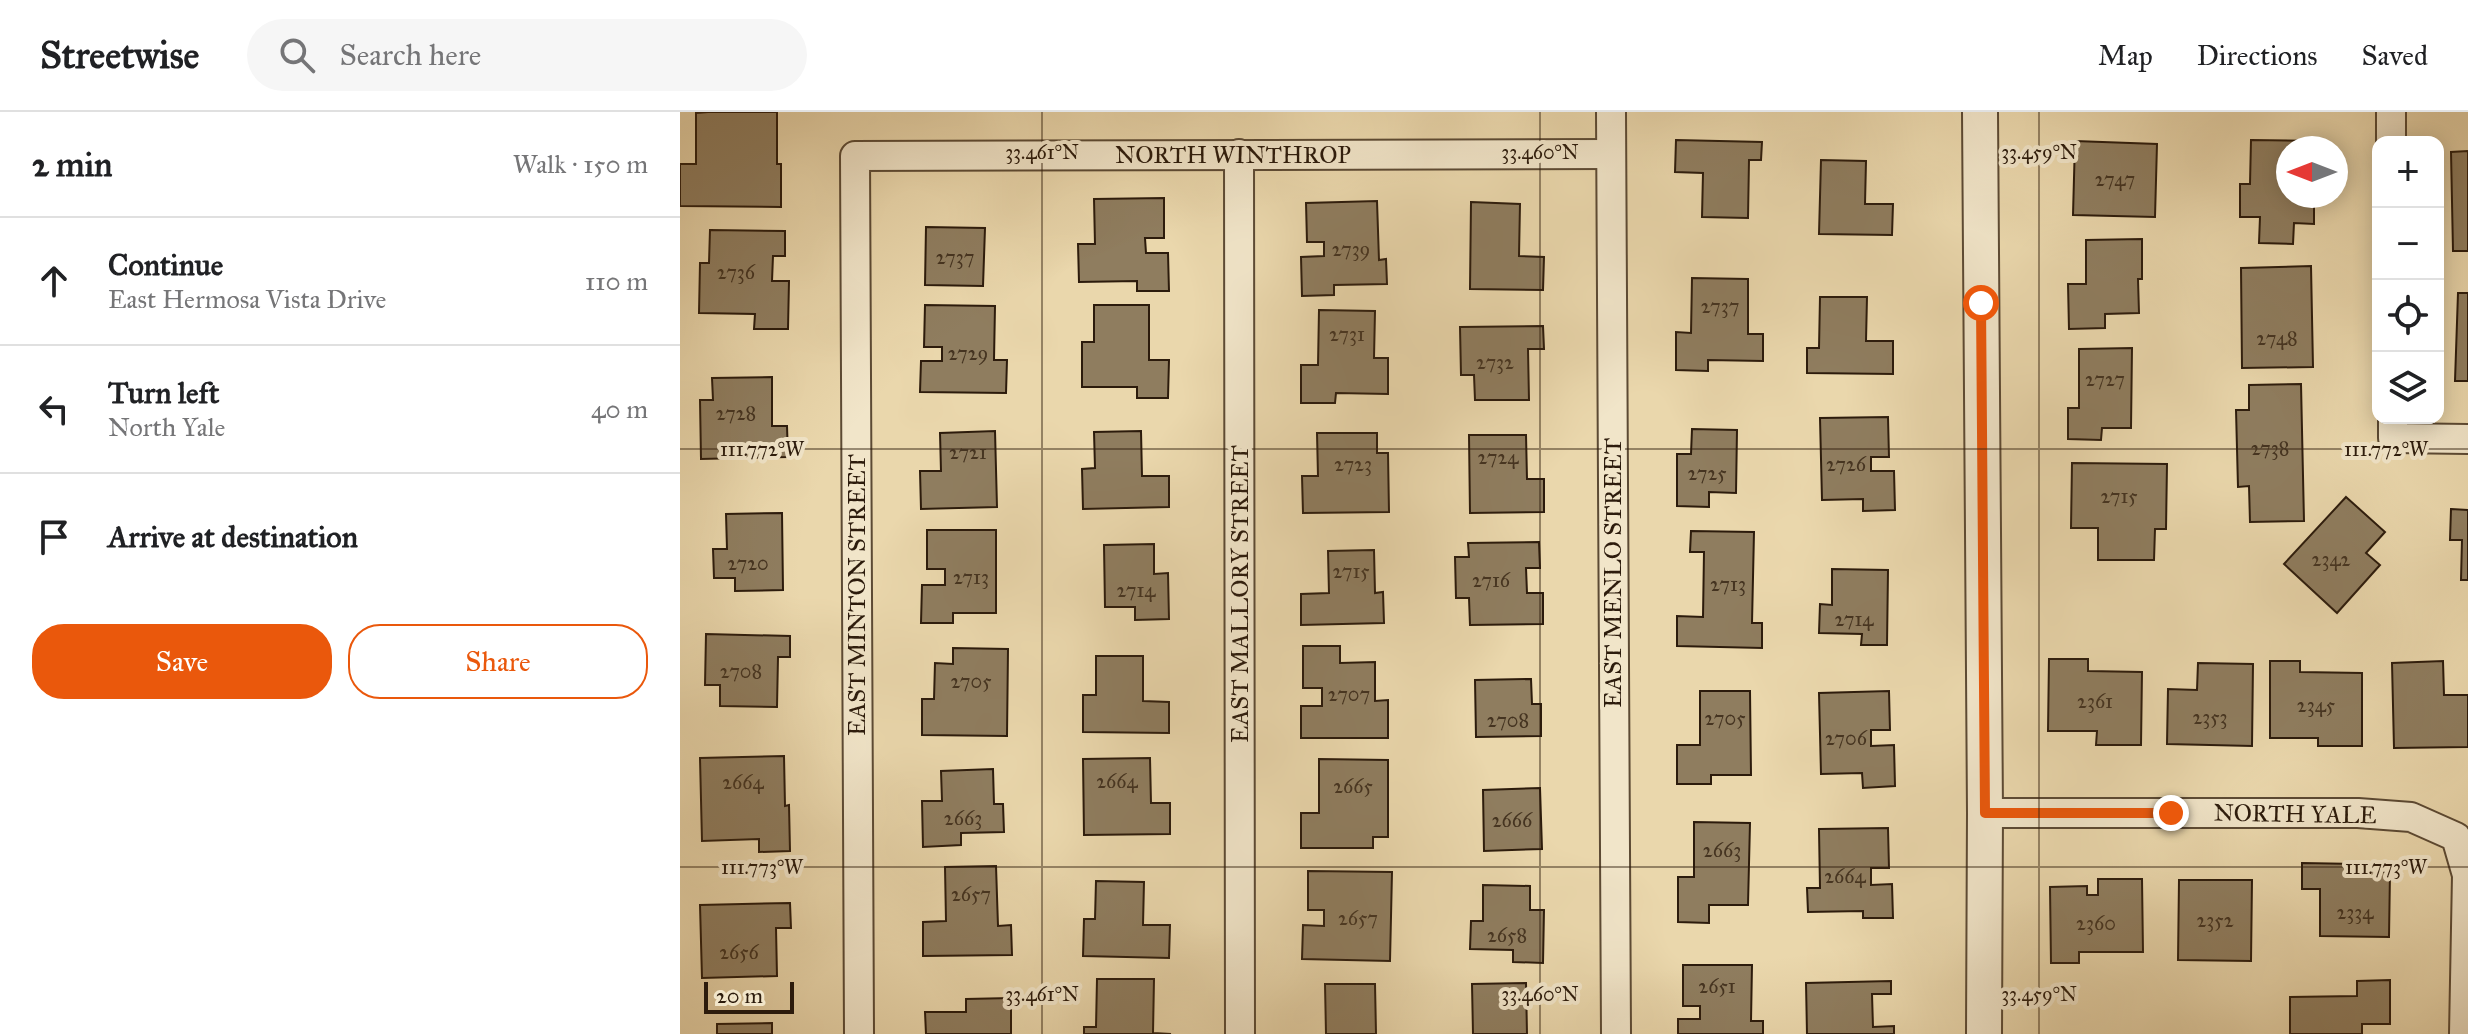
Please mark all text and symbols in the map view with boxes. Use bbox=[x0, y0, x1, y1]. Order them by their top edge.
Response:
search box bbox=[247, 19, 807, 91]
text: Streetwise bbox=[40, 32, 199, 78]
icon: search bbox=[275, 33, 319, 77]
text: Search here bbox=[339, 37, 481, 73]
text: Map bbox=[2098, 38, 2153, 73]
text: Directions bbox=[2197, 38, 2318, 73]
text: Saved bbox=[2362, 38, 2428, 73]
north arrow bbox=[2276, 136, 2348, 208]
map controls bbox=[2372, 136, 2444, 424]
button: + bbox=[2372, 136, 2444, 208]
text: 33.461°N bbox=[1005, 140, 1079, 164]
street label: NORTH WINTHROP bbox=[1115, 140, 1351, 170]
text: 33.460°N bbox=[1501, 140, 1579, 164]
text: 33.459°N bbox=[2001, 140, 2077, 164]
text: 2 min bbox=[32, 144, 112, 185]
text: Walk · 150 m bbox=[513, 148, 648, 180]
house number: 2747 bbox=[2095, 167, 2135, 191]
button: − bbox=[2372, 208, 2444, 280]
house number: 2739 bbox=[1332, 237, 1370, 261]
house number: 2737 bbox=[936, 245, 974, 269]
text: Continue bbox=[108, 247, 223, 283]
icon: ahead bbox=[32, 259, 76, 303]
house number: 2736 bbox=[717, 260, 756, 284]
text: 110 m bbox=[585, 265, 648, 297]
button: locate bbox=[2372, 280, 2444, 352]
text: East Hermosa Vista Drive bbox=[108, 283, 386, 315]
route start bbox=[1963, 285, 1999, 321]
house number: 2737 bbox=[1701, 294, 1739, 318]
house number: 2731 bbox=[1329, 322, 1365, 346]
house number: 2748 bbox=[2256, 326, 2298, 350]
house number: 2729 bbox=[948, 341, 988, 365]
house number: 2732 bbox=[1476, 350, 1514, 374]
button: layers bbox=[2372, 352, 2444, 424]
house number: 2727 bbox=[2085, 367, 2125, 391]
text: Turn left bbox=[108, 375, 219, 411]
icon: left bbox=[32, 387, 76, 431]
text: 40 m bbox=[591, 393, 648, 425]
house number: 2728 bbox=[716, 401, 756, 425]
text: North Yale bbox=[108, 411, 225, 443]
house number: 2738 bbox=[2251, 436, 2289, 460]
text: 111.772°W bbox=[720, 437, 805, 461]
text: 111.772°W bbox=[2344, 437, 2429, 461]
street label: EAST MENLO STREET bbox=[1598, 438, 1628, 708]
house number: 2721 bbox=[949, 440, 987, 464]
street label: EAST MALLORY STREET bbox=[1225, 445, 1255, 743]
house number: 2724 bbox=[1477, 445, 1519, 469]
house number: 2723 bbox=[1334, 452, 1372, 476]
house number: 2726 bbox=[1826, 452, 1867, 476]
street label: EAST MINTON STREET bbox=[842, 454, 872, 736]
house number: 2725 bbox=[1687, 461, 1727, 485]
house number: 2715 bbox=[2100, 484, 2138, 508]
icon: arrive bbox=[32, 515, 76, 559]
text: Arrive at destination bbox=[108, 519, 358, 555]
house number: 2342 bbox=[2312, 547, 2351, 571]
house number: 2720 bbox=[727, 551, 769, 575]
house number: 2715 bbox=[1332, 559, 1370, 583]
house number: 2713 bbox=[953, 565, 989, 589]
house number: 2716 bbox=[1472, 568, 1511, 592]
house number: 2713 bbox=[1710, 572, 1746, 596]
house number: 2714 bbox=[1116, 578, 1156, 602]
house number: 2714 bbox=[1834, 607, 1874, 631]
button: Save bbox=[32, 624, 332, 699]
button: Share bbox=[348, 624, 648, 699]
house number: 2708 bbox=[720, 659, 762, 683]
house number: 2705 bbox=[951, 669, 991, 693]
house number: 2707 bbox=[1328, 682, 1370, 706]
house number: 2361 bbox=[2077, 689, 2113, 713]
house number: 2345 bbox=[2297, 693, 2335, 717]
house number: 2353 bbox=[2192, 705, 2228, 729]
house number: 2705 bbox=[1705, 706, 1745, 730]
house number: 2708 bbox=[1487, 708, 1529, 732]
house number: 2706 bbox=[1825, 726, 1868, 750]
house number: 2664 bbox=[1096, 769, 1139, 793]
house number: 2664 bbox=[722, 770, 765, 794]
house number: 2665 bbox=[1333, 774, 1373, 798]
route end bbox=[2153, 795, 2189, 831]
street label: NORTH YALE bbox=[2213, 798, 2377, 830]
house number: 2663 bbox=[944, 806, 982, 830]
house number: 2666 bbox=[1492, 808, 1533, 832]
house number: 2663 bbox=[1703, 838, 1741, 862]
text: 111.773°W bbox=[721, 855, 804, 879]
text: 111.773°W bbox=[2345, 855, 2428, 879]
house number: 2664 bbox=[1824, 864, 1867, 888]
house number: 2657 bbox=[951, 882, 991, 906]
house number: 2334 bbox=[2336, 900, 2374, 924]
house number: 2657 bbox=[1338, 906, 1378, 930]
house number: 2352 bbox=[2196, 908, 2234, 932]
house number: 2360 bbox=[2076, 911, 2116, 935]
house number: 2658 bbox=[1487, 923, 1527, 947]
house number: 2656 bbox=[719, 940, 760, 964]
house number: 2651 bbox=[1698, 974, 1736, 998]
scale bar bbox=[704, 978, 794, 1014]
text: 20 m bbox=[716, 982, 763, 1009]
text: 33.461°N bbox=[1005, 982, 1079, 1006]
text: 33.460°N bbox=[1501, 982, 1579, 1006]
text: 33.459°N bbox=[2001, 982, 2077, 1006]

